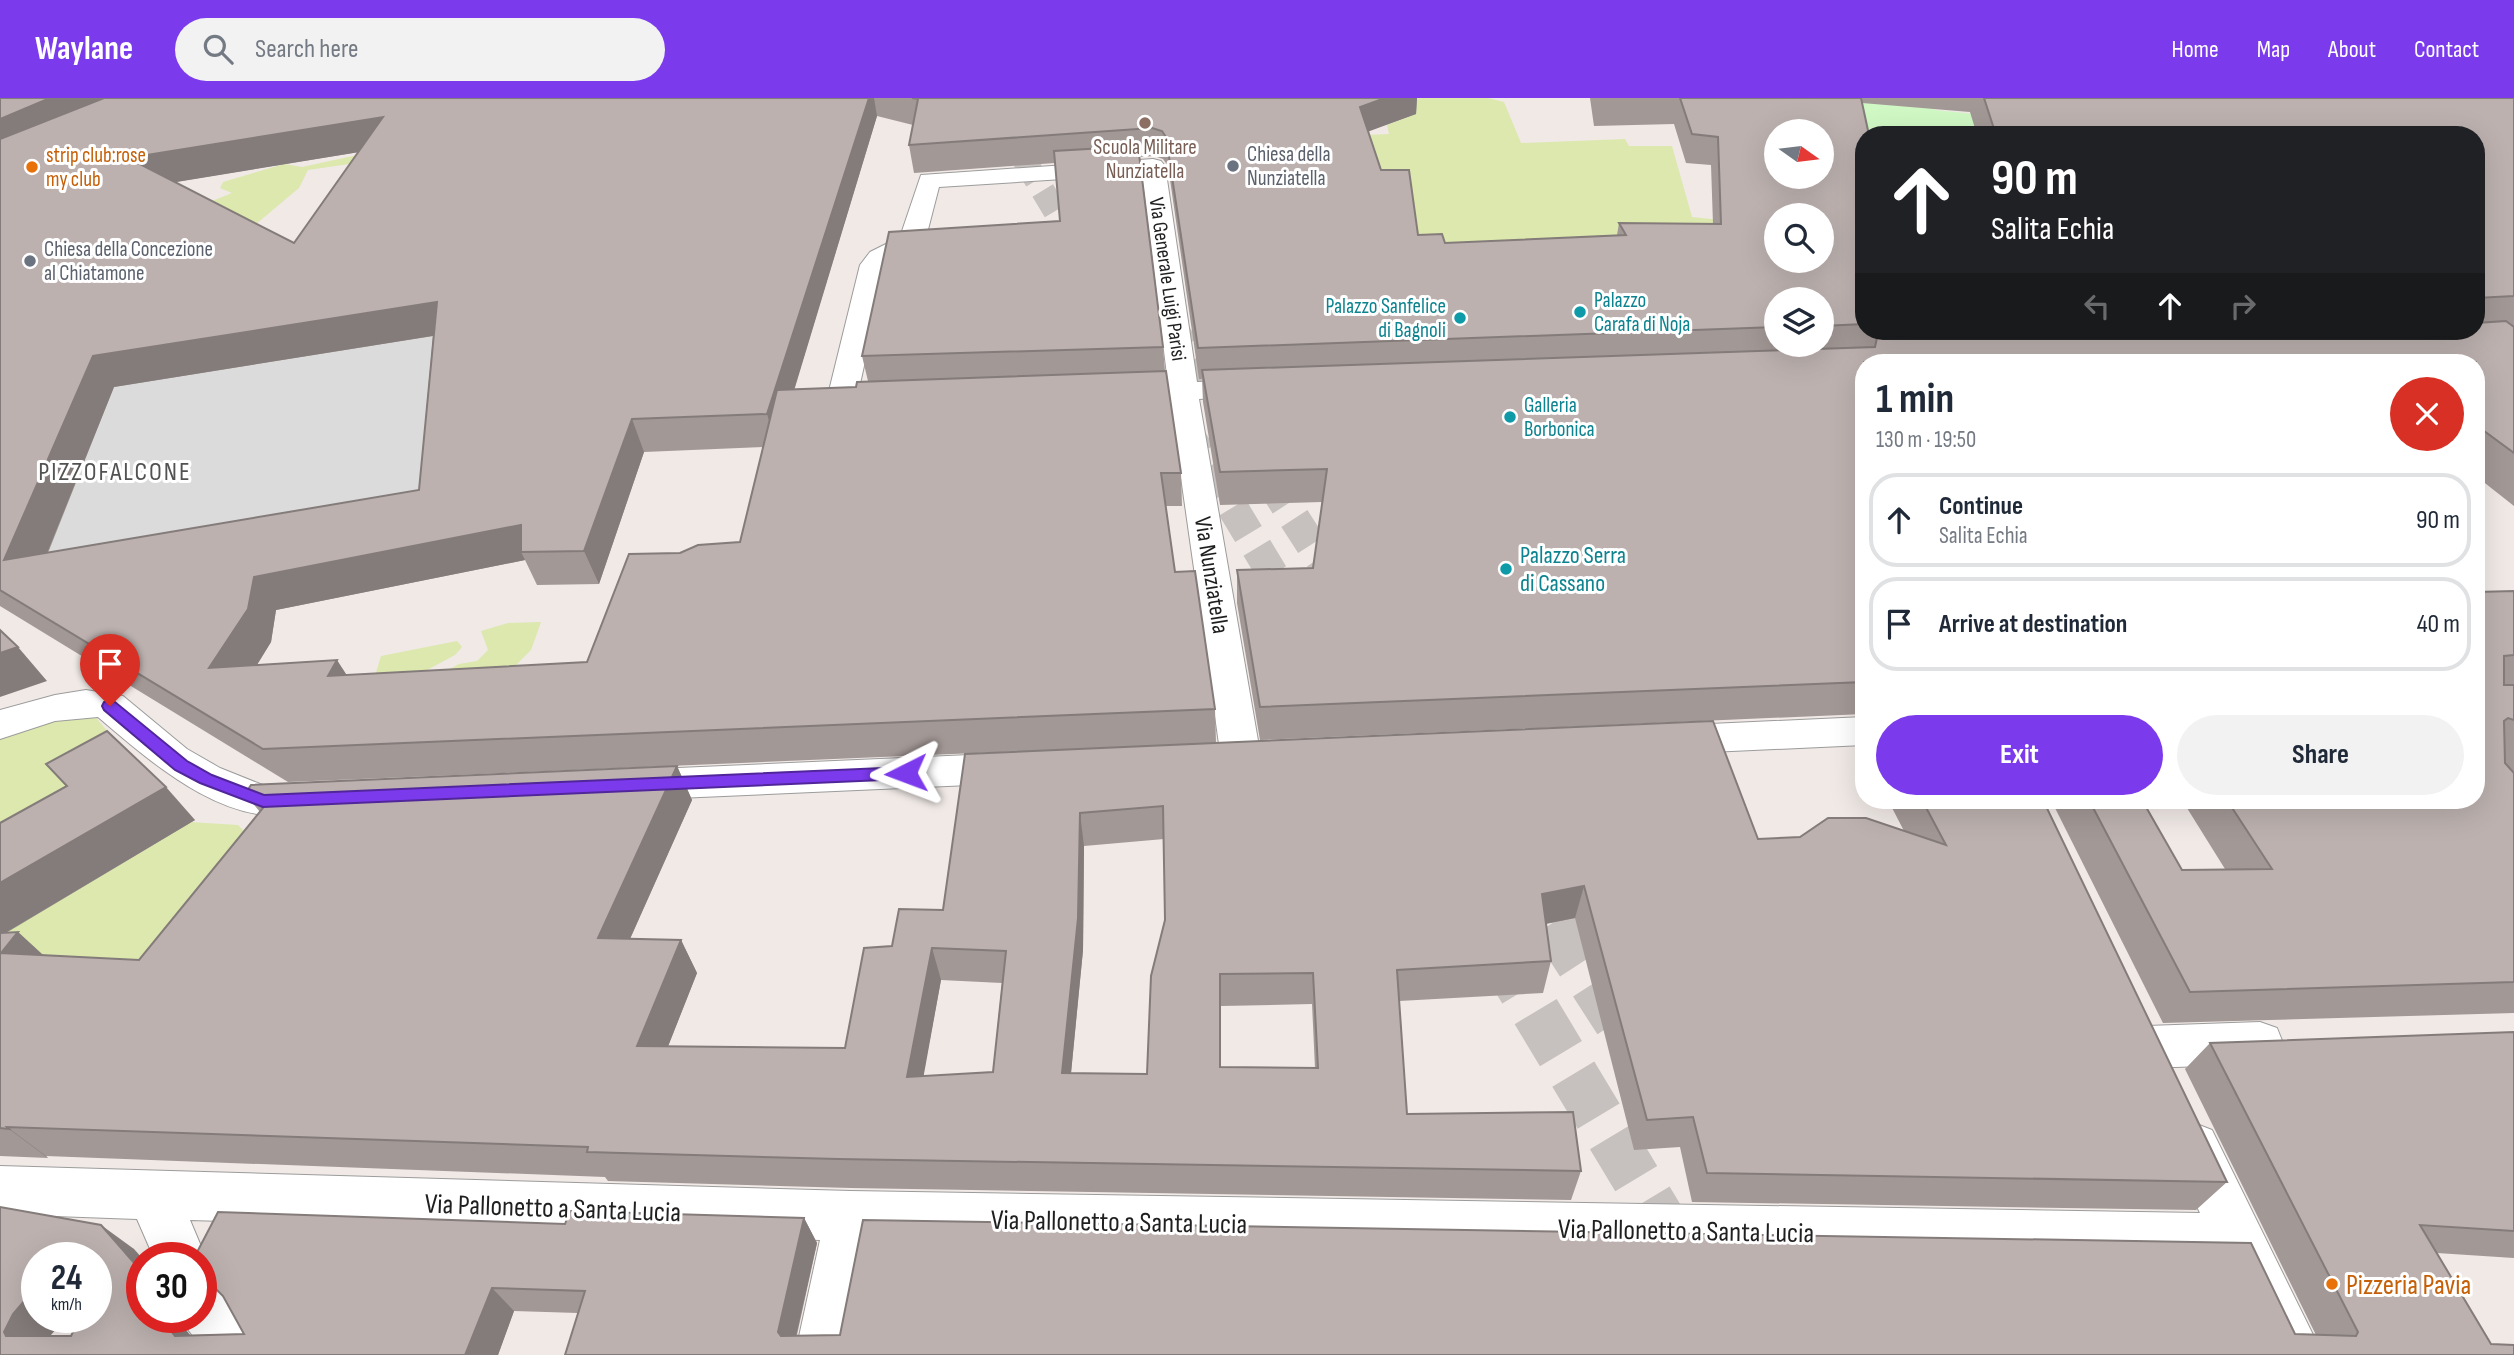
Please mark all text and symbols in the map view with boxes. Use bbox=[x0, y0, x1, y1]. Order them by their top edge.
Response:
search box bbox=[175, 18, 665, 81]
text: Waylane bbox=[35, 29, 133, 69]
icon: search bbox=[199, 30, 237, 68]
text: Search here bbox=[255, 34, 358, 65]
text: Home bbox=[2171, 35, 2219, 64]
text: Map bbox=[2257, 35, 2290, 64]
text: About bbox=[2328, 35, 2376, 64]
text: Contact bbox=[2414, 35, 2479, 64]
marker: Scuola Militare Nunziatella bbox=[1137, 115, 1153, 131]
north arrow bbox=[1764, 119, 1834, 189]
map controls bbox=[1764, 119, 1834, 357]
place label: Scuola Militare Nunziatella bbox=[1093, 135, 1197, 184]
place label: Chiesa della Nunziatella bbox=[1247, 142, 1331, 191]
place label: strip club:rose my club bbox=[46, 143, 146, 192]
text: 90 m bbox=[1991, 150, 2078, 209]
icon: ahead bbox=[1876, 154, 1967, 245]
marker: Chiesa della Nunziatella bbox=[1225, 158, 1241, 174]
marker: strip club:rose my club bbox=[24, 159, 40, 175]
street label: Via Generale Luigi Parisi bbox=[1144, 196, 1191, 362]
button: search bbox=[1764, 203, 1834, 273]
text: Salita Echia bbox=[1991, 210, 2114, 249]
place label: Chiesa della Concezione al Chiatamone bbox=[44, 237, 213, 286]
marker: Chiesa della Concezione al Chiatamone bbox=[22, 253, 38, 269]
button: layers bbox=[1764, 287, 1834, 357]
icon: left bbox=[2078, 287, 2116, 325]
icon: ahead bbox=[2151, 287, 2189, 325]
icon: right bbox=[2224, 287, 2262, 325]
place label: Palazzo Carafa di Noja bbox=[1594, 288, 1690, 337]
place label: Palazzo Sanfelice di Bagnoli bbox=[1325, 294, 1446, 343]
marker: Palazzo Carafa di Noja bbox=[1572, 304, 1588, 320]
marker: Palazzo Sanfelice di Bagnoli bbox=[1452, 310, 1468, 326]
text: 1 min bbox=[1876, 374, 1954, 425]
button: close bbox=[2390, 377, 2464, 451]
place label: Galleria Borbonica bbox=[1524, 393, 1595, 442]
marker: Galleria Borbonica bbox=[1502, 409, 1518, 425]
text: 130 m · 19:50 bbox=[1876, 426, 1976, 454]
district label: PIZZOFALCONE bbox=[38, 457, 192, 488]
text: Continue bbox=[1939, 491, 2023, 522]
icon: ahead bbox=[1880, 501, 1918, 539]
text: 90 m bbox=[2416, 505, 2460, 536]
street label: Via Nunziatella bbox=[1188, 514, 1235, 636]
text: Salita Echia bbox=[1939, 522, 2028, 550]
place label: Palazzo Serra di Cassano bbox=[1520, 541, 1626, 598]
marker: Palazzo Serra di Cassano bbox=[1498, 561, 1514, 577]
icon: arrive bbox=[1880, 605, 1918, 643]
text: Arrive at destination bbox=[1939, 609, 2127, 640]
text: 40 m bbox=[2417, 609, 2460, 640]
pin bbox=[80, 634, 140, 706]
icon: arrive bbox=[91, 645, 129, 683]
button: Exit bbox=[1876, 715, 2163, 795]
button: Share bbox=[2177, 715, 2464, 795]
position arrow bbox=[869, 736, 943, 810]
street label: Via Pallonetto a Santa Lucia bbox=[424, 1188, 682, 1229]
street label: Via Pallonetto a Santa Lucia bbox=[990, 1204, 1247, 1241]
street label: Via Pallonetto a Santa Lucia bbox=[1557, 1213, 1814, 1250]
speed limit sign: 30 bbox=[126, 1242, 217, 1333]
text: 24 bbox=[51, 1257, 82, 1300]
place label: Pizzeria Pavia bbox=[2346, 1269, 2471, 1302]
marker: Pizzeria Pavia bbox=[2324, 1276, 2340, 1292]
text: km/h bbox=[51, 1294, 82, 1315]

